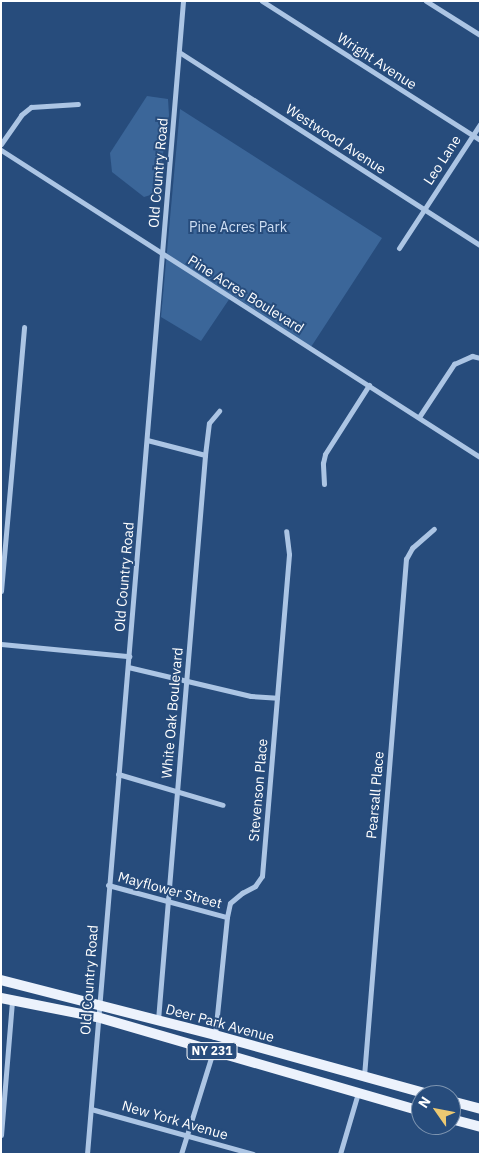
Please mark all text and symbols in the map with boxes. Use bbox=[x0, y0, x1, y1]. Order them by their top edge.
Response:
street label: Wright Avenue bbox=[334, 29, 420, 93]
street label: Westwood Avenue bbox=[283, 100, 389, 178]
street label: Old Country Road bbox=[145, 117, 171, 229]
street label: Leo Lane bbox=[420, 132, 464, 188]
park label: Pine Acres Park bbox=[189, 219, 287, 235]
street label: Pine Acres Boulevard bbox=[185, 251, 307, 337]
street label: Old Country Road bbox=[111, 521, 137, 633]
street label: White Oak Boulevard bbox=[158, 647, 186, 779]
street label: Stevenson Place bbox=[245, 738, 271, 842]
street label: Pearsall Place bbox=[363, 750, 387, 840]
street label: Mayflower Street bbox=[116, 868, 224, 912]
street label: Old Country Road bbox=[77, 924, 101, 1036]
street label: Deer Park Avenue bbox=[164, 1000, 276, 1046]
road number: NY 231 bbox=[186, 1042, 238, 1060]
north arrow bbox=[411, 1085, 461, 1135]
text: N bbox=[414, 1093, 435, 1112]
street label: New York Avenue bbox=[120, 1097, 230, 1143]

